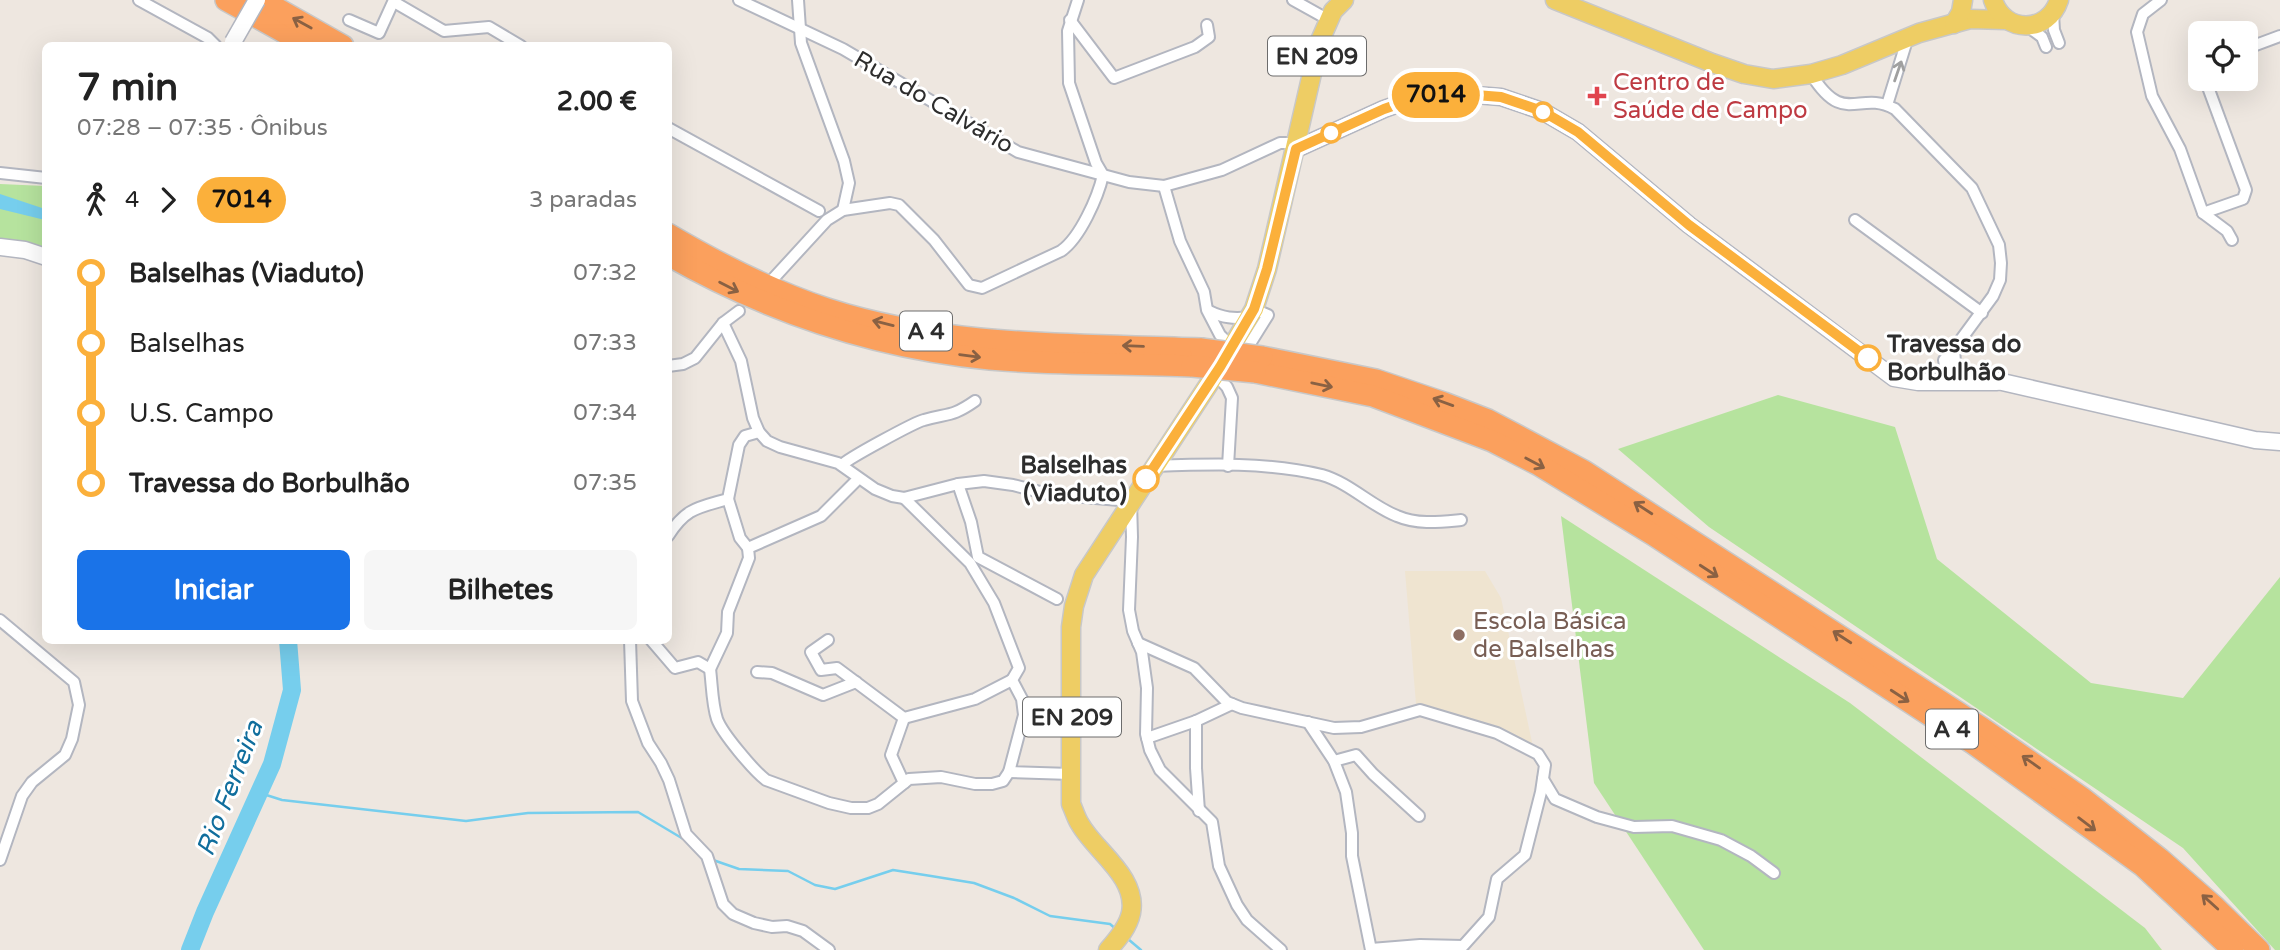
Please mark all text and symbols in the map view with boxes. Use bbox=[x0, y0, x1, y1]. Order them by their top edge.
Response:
one-way arrow bbox=[293, 16, 313, 30]
map controls bbox=[2188, 21, 2258, 91]
button: locate bbox=[2188, 21, 2258, 91]
road number: EN 209 bbox=[1268, 36, 1366, 76]
street label: Rua do Calvário bbox=[849, 45, 1019, 160]
one-way arrow bbox=[1893, 61, 1905, 83]
text: 7 min bbox=[77, 65, 178, 111]
place label: Centro de Saúde de Campo bbox=[1613, 68, 1808, 125]
line badge: 7014 bbox=[1387, 72, 1485, 118]
text: 7014 bbox=[1406, 80, 1466, 109]
text: 2.00 € bbox=[557, 86, 637, 117]
marker: Centro de Saúde de Campo bbox=[1587, 86, 1607, 106]
unlabelled marker bbox=[1533, 102, 1553, 122]
text: 07:28 – 07:35 · Ônibus bbox=[77, 114, 328, 142]
unlabelled marker bbox=[1321, 123, 1341, 143]
icon: walk bbox=[77, 181, 115, 219]
icon: forward bbox=[149, 181, 187, 219]
text: 7014 bbox=[211, 185, 272, 214]
text: 4 bbox=[125, 186, 139, 214]
text: 3 paradas bbox=[529, 186, 637, 214]
text: Balselhas (Viaduto) bbox=[129, 258, 364, 289]
text: 07:32 bbox=[573, 259, 637, 287]
one-way arrow bbox=[718, 280, 739, 294]
road number: A 4 bbox=[900, 312, 952, 350]
one-way arrow bbox=[872, 316, 895, 329]
text: Balselhas bbox=[129, 328, 245, 359]
text: 07:33 bbox=[573, 329, 637, 357]
place label: Travessa do Borbulhão bbox=[1886, 330, 2021, 387]
one-way arrow bbox=[1122, 340, 1145, 353]
marker: Travessa do Borbulhão bbox=[1855, 345, 1881, 371]
one-way arrow bbox=[958, 349, 981, 362]
one-way arrow bbox=[1310, 378, 1333, 392]
one-way arrow bbox=[1432, 395, 1454, 408]
text: U.S. Campo bbox=[129, 398, 274, 429]
text: 07:34 bbox=[573, 399, 637, 427]
place label: Balselhas (Viaduto) bbox=[1020, 451, 1127, 508]
one-way arrow bbox=[1524, 457, 1545, 470]
marker: Balselhas (Viaduto) bbox=[1133, 466, 1159, 492]
text: Travessa do Borbulhão bbox=[129, 468, 410, 499]
text: 07:35 bbox=[573, 469, 637, 497]
one-way arrow bbox=[1634, 501, 1654, 515]
button: Iniciar bbox=[77, 550, 350, 630]
button: Bilhetes bbox=[364, 550, 637, 630]
one-way arrow bbox=[1699, 564, 1718, 579]
place label: Escola Básica de Balselhas bbox=[1473, 607, 1627, 664]
marker: Escola Básica de Balselhas bbox=[1451, 627, 1467, 643]
one-way arrow bbox=[1832, 629, 1852, 643]
one-way arrow bbox=[1889, 689, 1909, 703]
road number: EN 209 bbox=[1023, 698, 1121, 736]
road number: A 4 bbox=[1926, 709, 1978, 748]
water label: Rio Ferreira bbox=[189, 715, 270, 860]
one-way arrow bbox=[2022, 755, 2041, 769]
one-way arrow bbox=[2078, 817, 2096, 832]
one-way arrow bbox=[2202, 894, 2219, 911]

